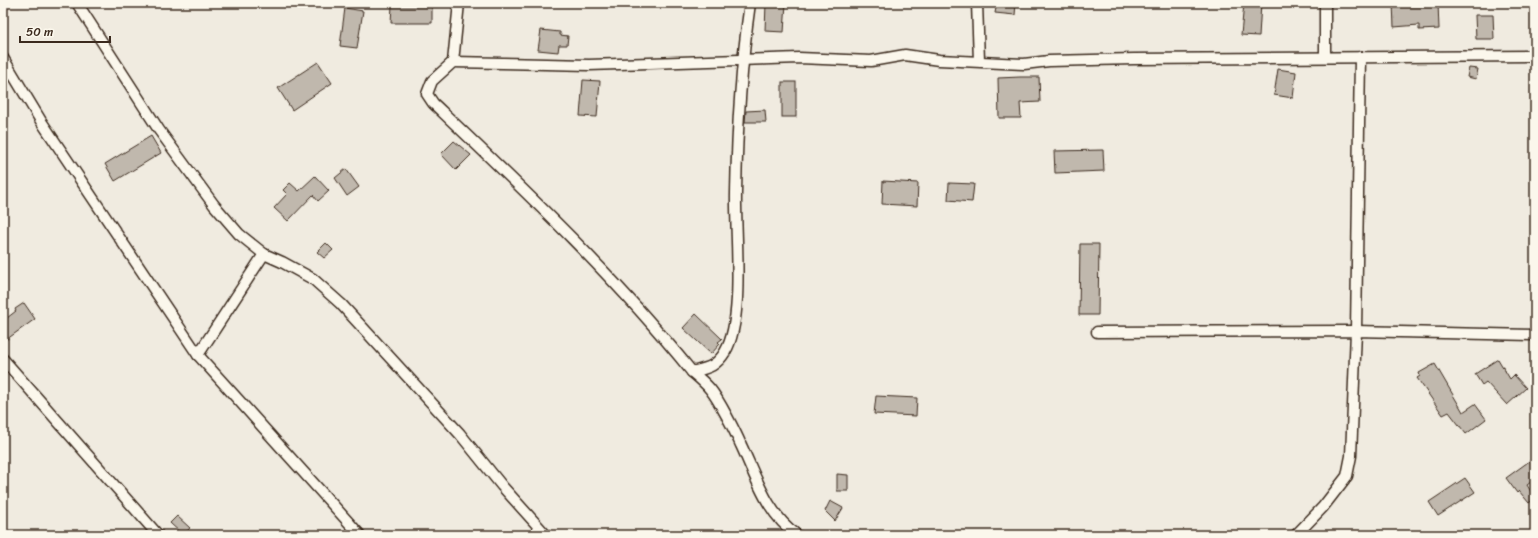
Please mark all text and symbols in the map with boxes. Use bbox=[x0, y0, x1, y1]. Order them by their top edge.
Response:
scale bar bbox=[20, 18, 110, 44]
text: 50 m bbox=[26, 21, 53, 43]

